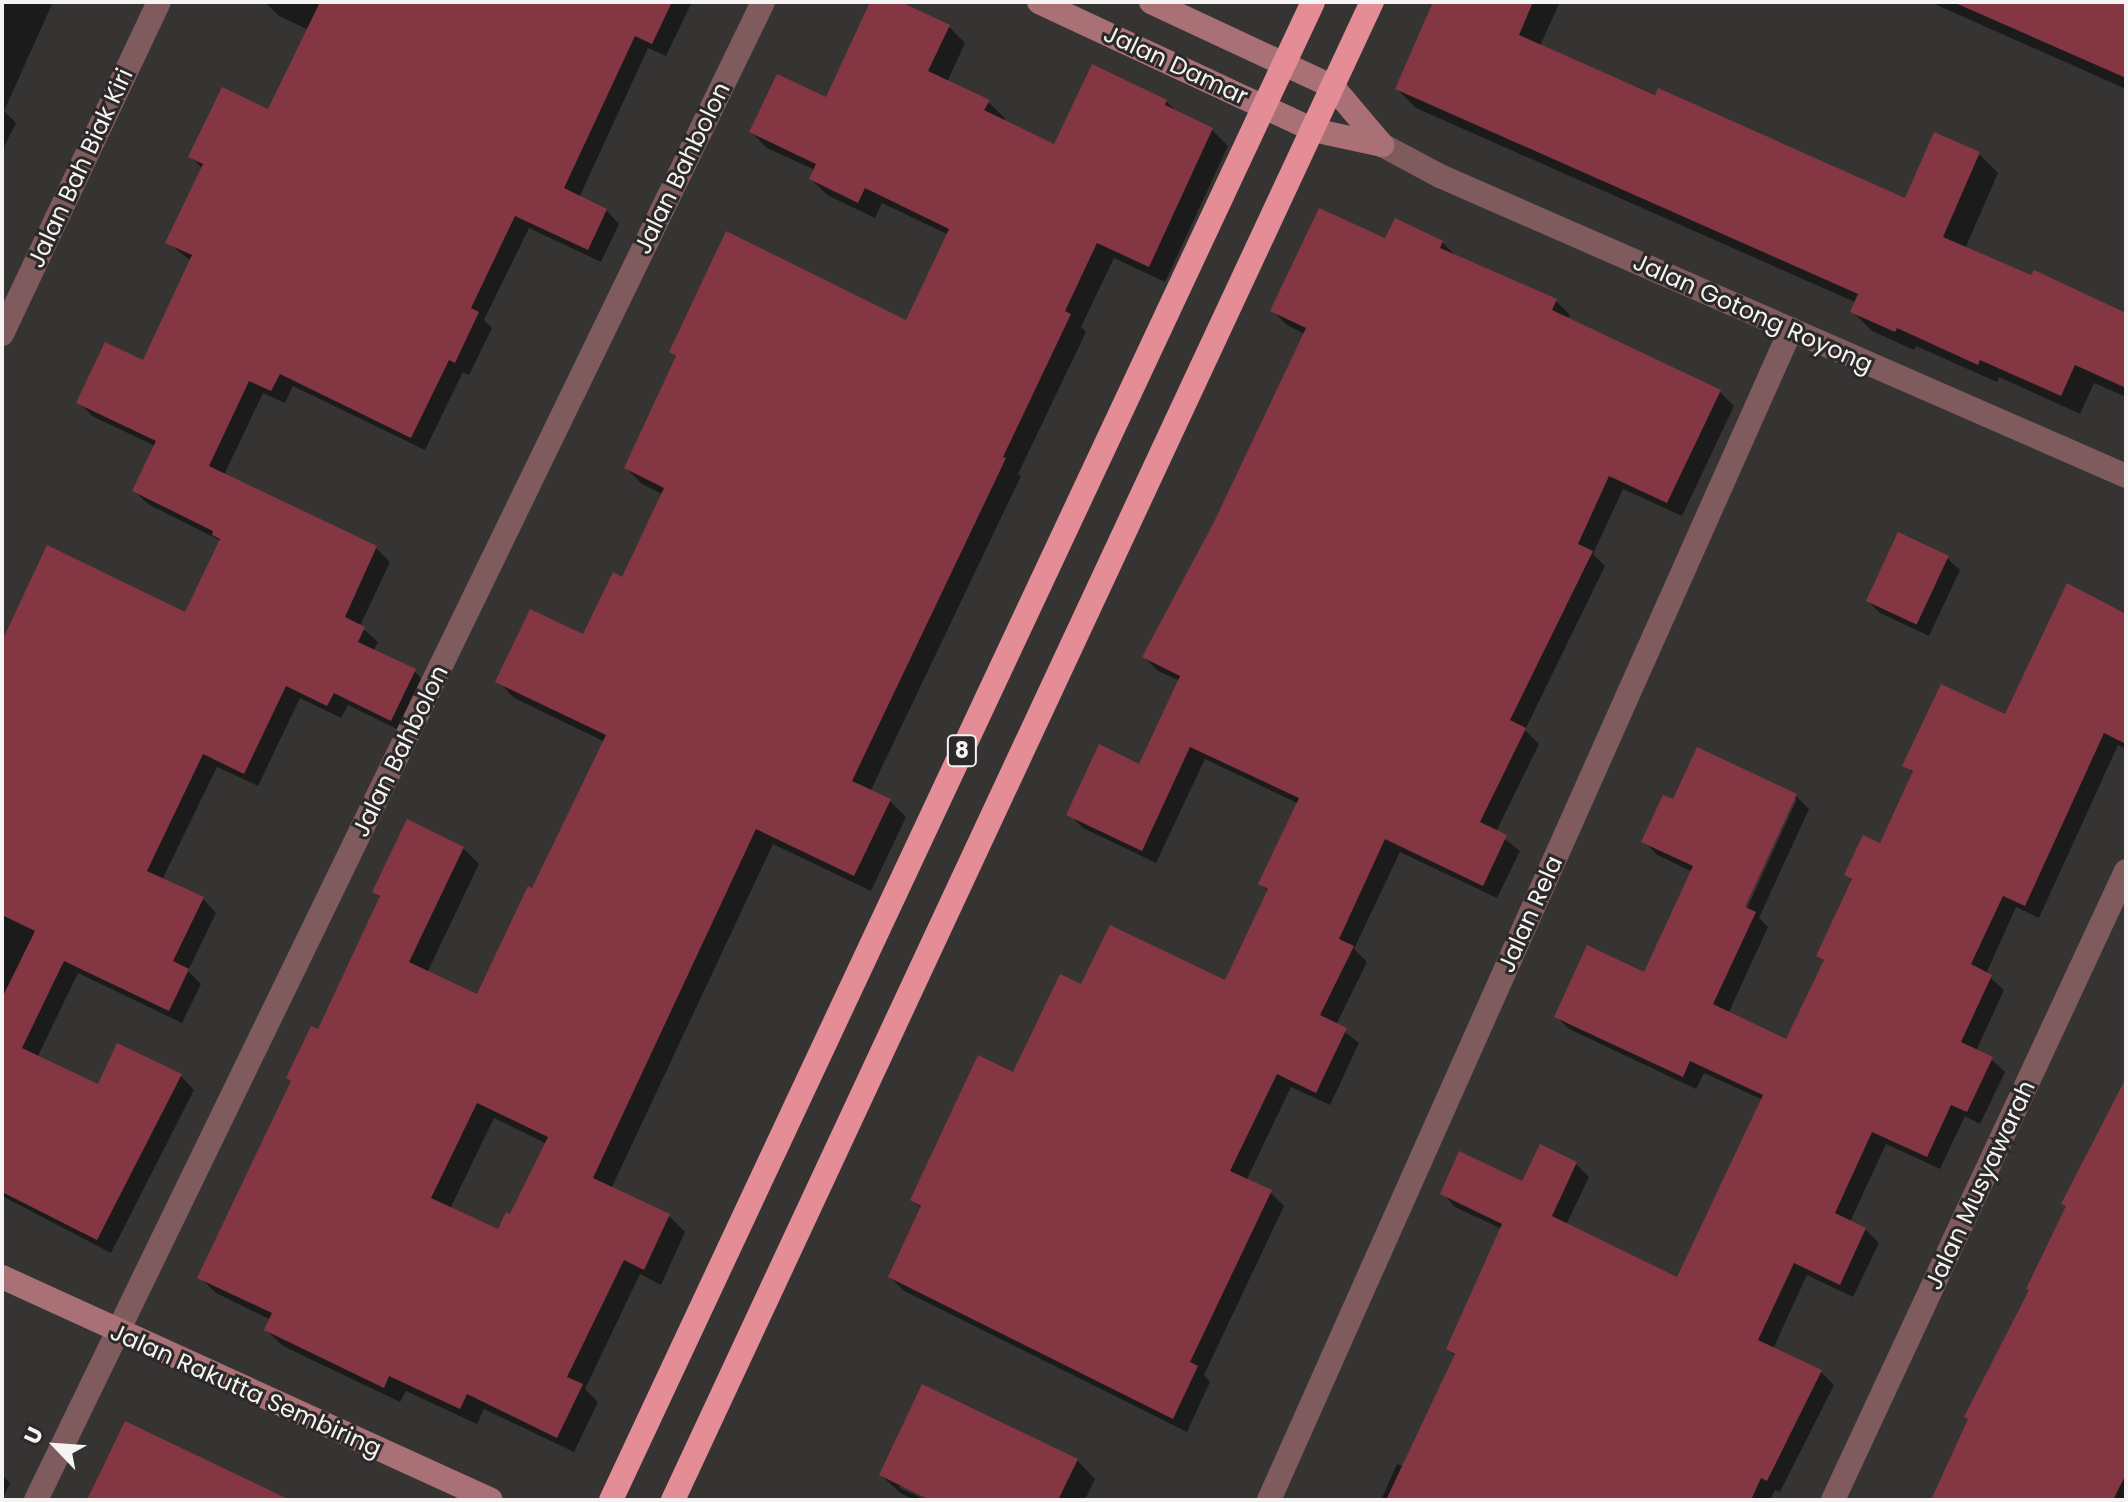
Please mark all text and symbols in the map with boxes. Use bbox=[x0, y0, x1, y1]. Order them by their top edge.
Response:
street label: Jalan Damar bbox=[1099, 19, 1253, 111]
street label: Jalan Bah Biak Kiri bbox=[21, 64, 139, 272]
street label: Jalan Bahbolon bbox=[628, 77, 736, 259]
street label: Jalan Gotong Royong bbox=[1629, 247, 1877, 379]
street label: Jalan Bahbolon bbox=[346, 660, 454, 842]
road number: 8 bbox=[946, 733, 978, 769]
street label: Jalan Rela bbox=[1492, 851, 1568, 977]
street label: Jalan Musyawarah bbox=[1919, 1076, 2041, 1294]
street label: Jalan Rakutta Sembiring bbox=[106, 1317, 386, 1463]
north arrow bbox=[16, 1406, 96, 1486]
text: U bbox=[16, 1422, 51, 1449]

